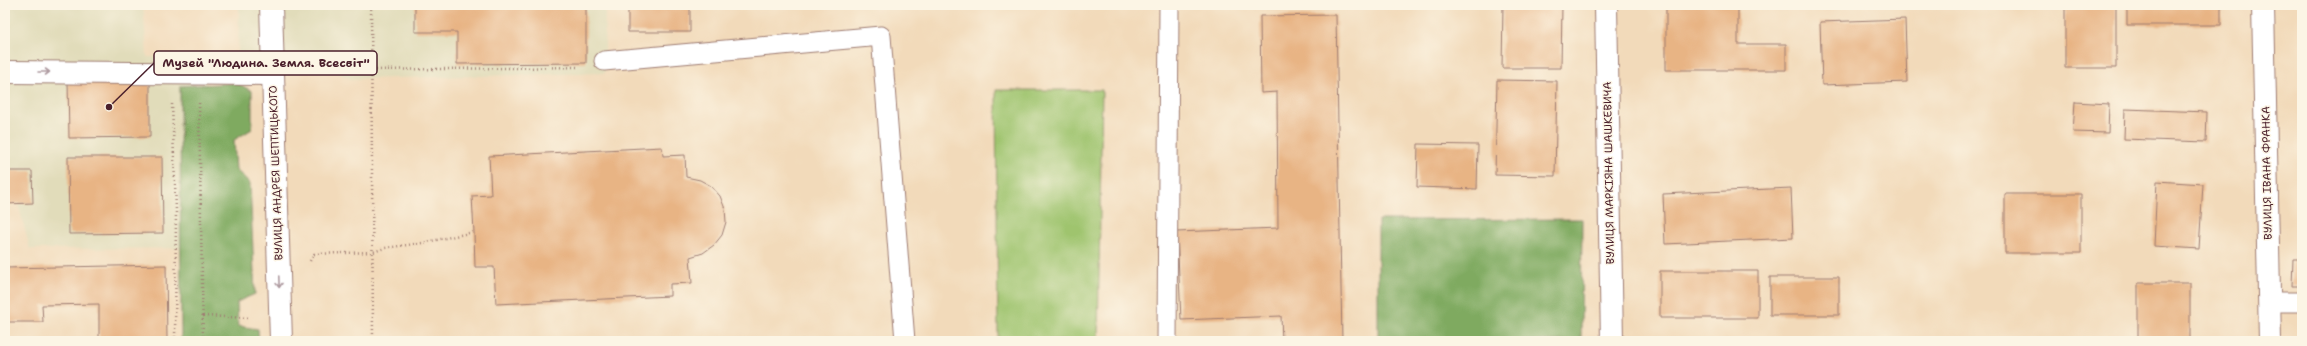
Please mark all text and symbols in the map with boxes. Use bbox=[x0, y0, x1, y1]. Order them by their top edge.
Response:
callout: Музей "Людина. Земля. Всесвіт" bbox=[154, 51, 377, 75]
text: Музей "Людина. Земля. Всесвіт" bbox=[162, 55, 370, 71]
one-way arrow bbox=[37, 68, 50, 76]
street label: ВУЛИЦЯ МАРКІЯНА ШАШКЕВИЧА bbox=[1600, 81, 1618, 264]
street label: ВУЛИЦЯ АНДРЕЯ ШЕПТИЦЬКОГО bbox=[265, 85, 287, 261]
street label: ВУЛИЦЯ ІВАНА ФРАНКА bbox=[2258, 106, 2276, 240]
one-way arrow bbox=[276, 275, 283, 288]

